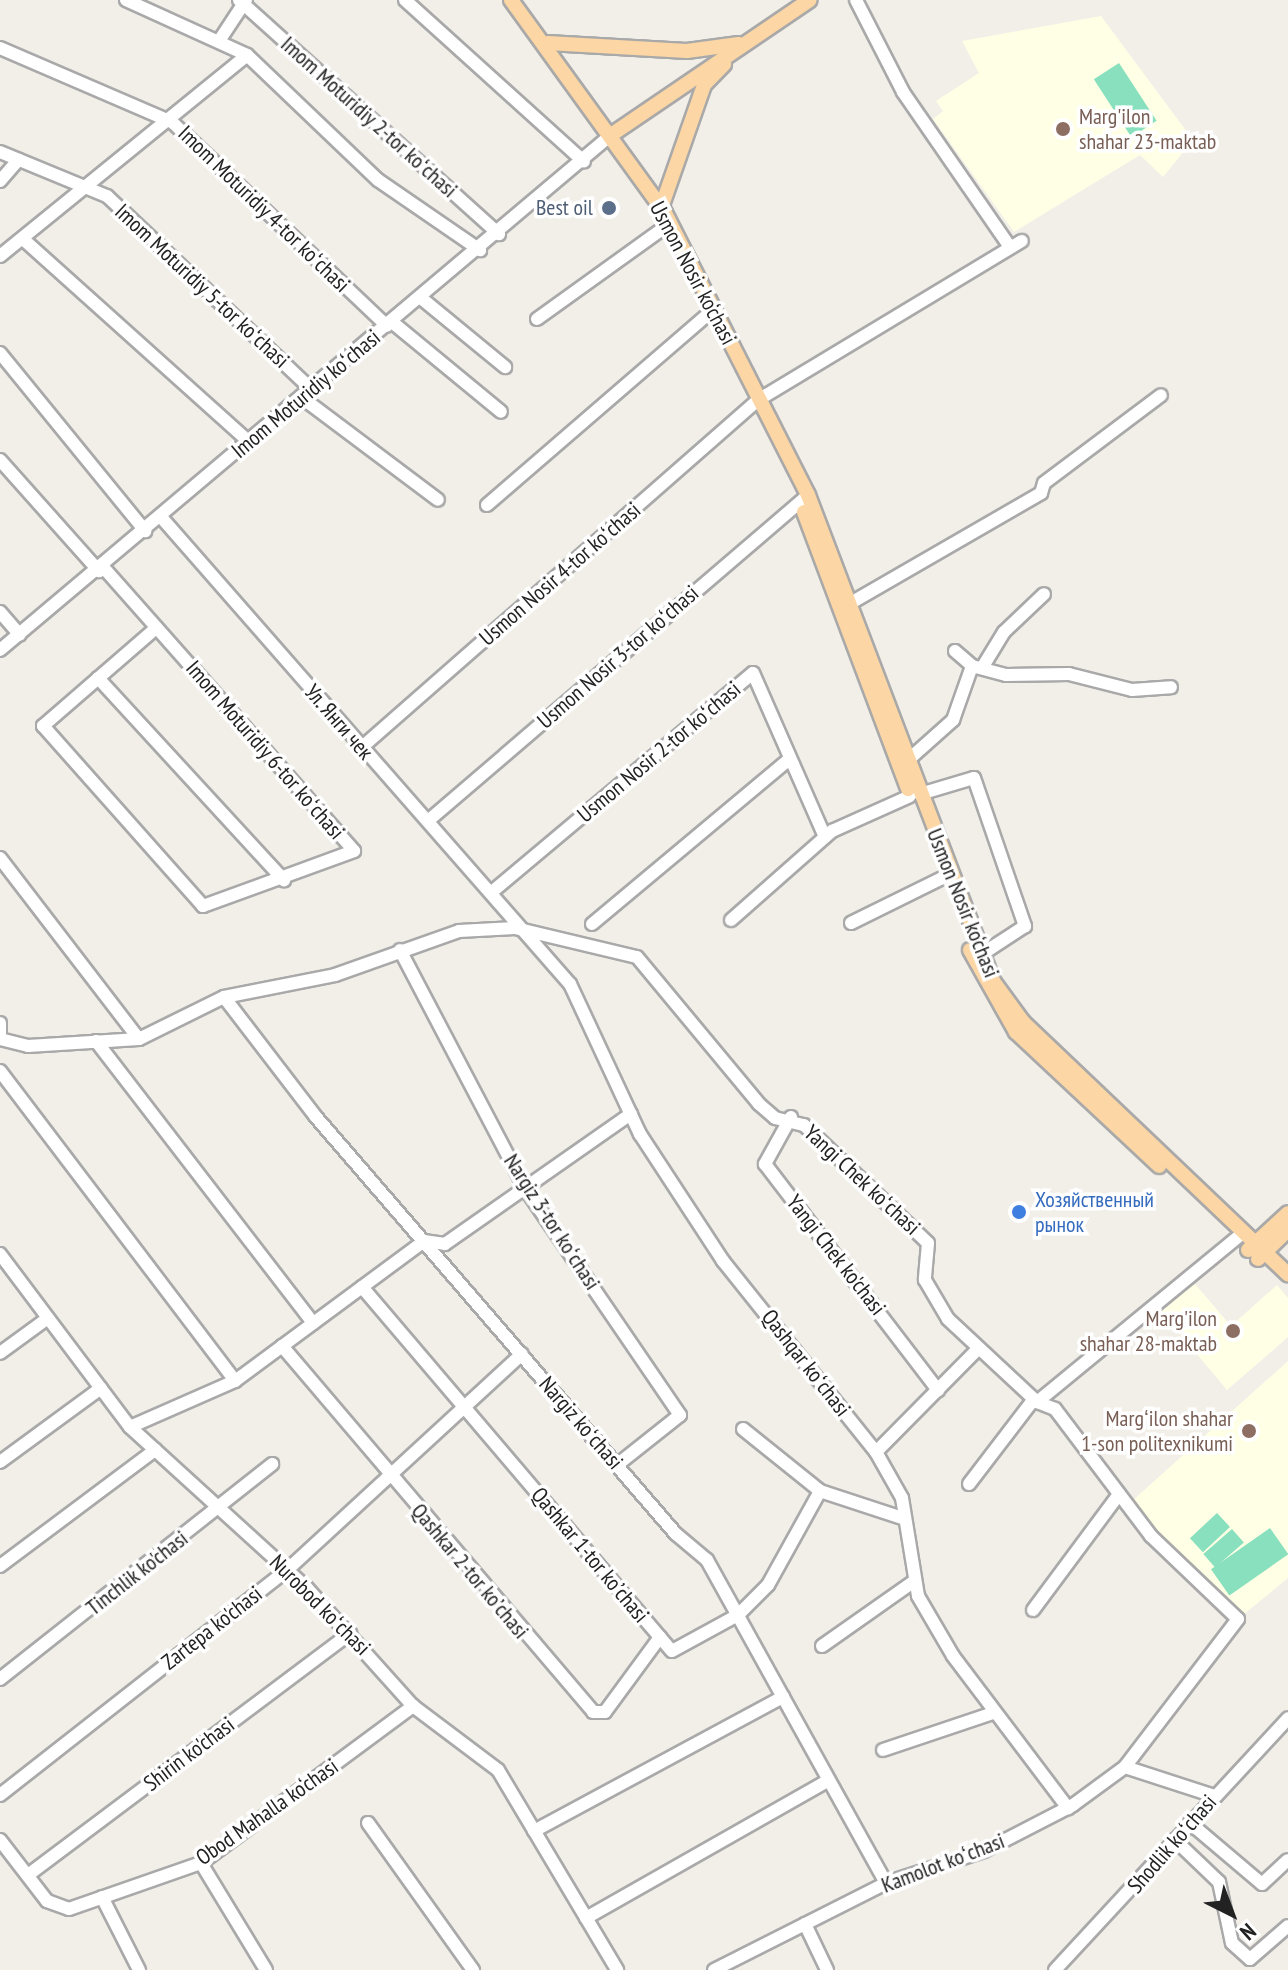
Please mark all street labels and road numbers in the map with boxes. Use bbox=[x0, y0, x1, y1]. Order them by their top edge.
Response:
street label: Imom Moturidiy 2-tor koʻchasi bbox=[275, 31, 463, 203]
street label: Imom Moturidiy 4-tor koʻchasi bbox=[173, 120, 355, 298]
street label: Usmon Nosir ko‘chasi bbox=[644, 197, 742, 349]
street label: Imom Moturidiy 5-tor koʻchasi bbox=[109, 198, 295, 374]
street label: Imom Moturidiy koʻchasi bbox=[226, 324, 386, 464]
street label: Usmon Nosir 4-tor koʻchasi bbox=[474, 497, 646, 651]
street label: Usmon Nosir 3-tor koʻchasi bbox=[532, 580, 704, 734]
street label: Imom Moturidiy 6-tor koʻchasi bbox=[180, 655, 350, 845]
street label: Usmon Nosir 2-tor koʻchasi bbox=[572, 676, 746, 828]
street label: Ул. Янги чек bbox=[299, 678, 379, 766]
street label: Usmon Nosir ko‘chasi bbox=[921, 825, 1005, 981]
street label: Yangi Chek koʻchasi bbox=[798, 1119, 926, 1241]
street label: Nargiz 3-tor koʻchasi bbox=[498, 1149, 606, 1295]
street label: Yangi Chek ko'chasi bbox=[781, 1189, 891, 1321]
street label: Qashqar koʻchasi bbox=[756, 1304, 856, 1422]
street label: Nargiz koʻchasi bbox=[533, 1371, 629, 1475]
street label: Qashkar 1-tor koʼchasi bbox=[526, 1482, 654, 1628]
street label: Qashkar 2-tor koʼchasi bbox=[406, 1498, 534, 1644]
street label: Tinchlik ko'chasi bbox=[81, 1525, 193, 1621]
street label: Nurobod koʻchasi bbox=[264, 1549, 376, 1661]
street label: Zartepa ko'chasi bbox=[157, 1581, 267, 1675]
street label: Shirin ko'chasi bbox=[139, 1711, 239, 1797]
street label: Obod Mahalla ko‘chasi bbox=[191, 1753, 343, 1871]
street label: Shodlik koʻchasi bbox=[1122, 1789, 1222, 1899]
street label: Kamolot koʻchasi bbox=[878, 1827, 1008, 1899]

